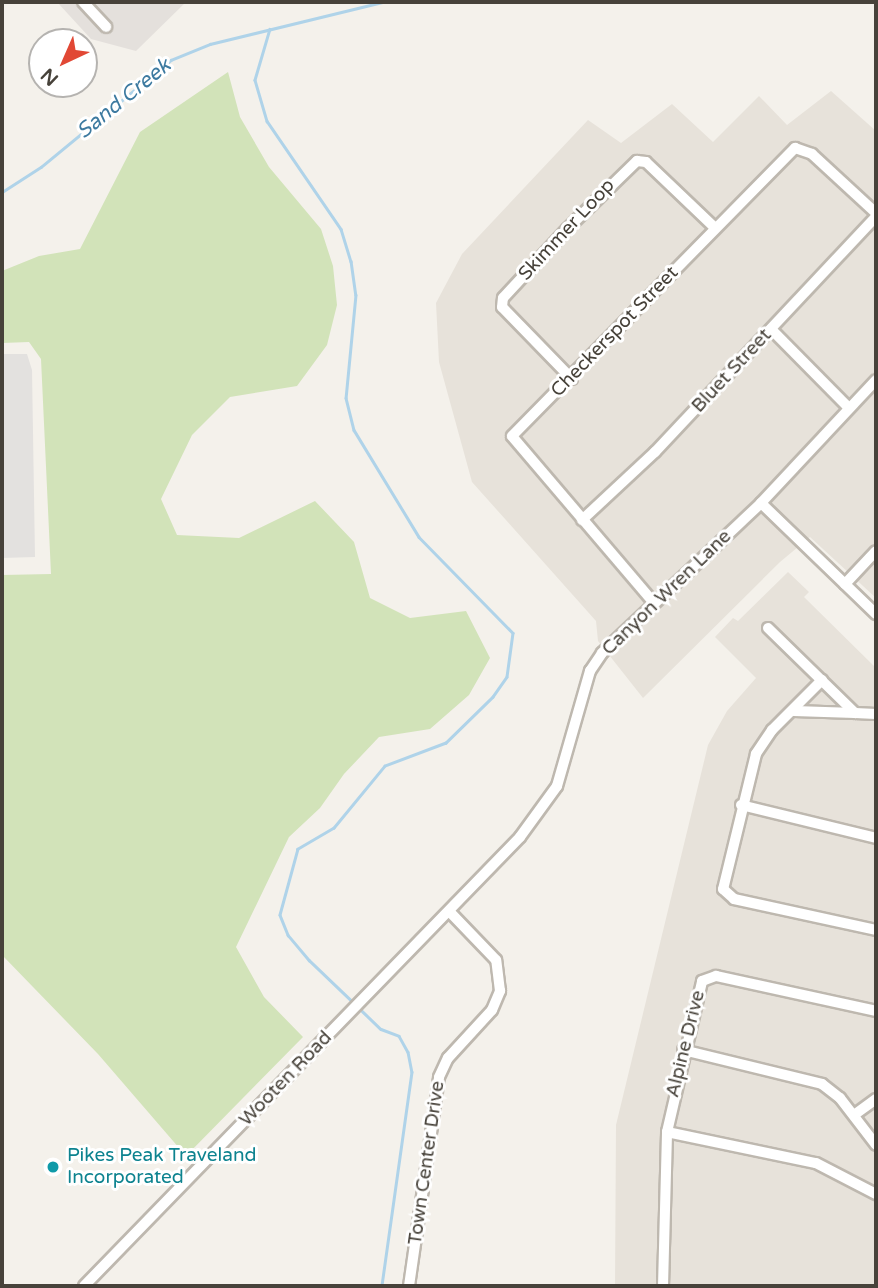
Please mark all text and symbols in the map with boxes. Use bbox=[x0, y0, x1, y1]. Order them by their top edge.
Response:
north arrow bbox=[28, 28, 98, 98]
water label: Sand Creek bbox=[72, 53, 176, 145]
text: N bbox=[37, 63, 63, 90]
street label: Skimmer Loop bbox=[514, 174, 620, 286]
street label: Checkerspot Street bbox=[547, 262, 683, 402]
street label: Bluet Street bbox=[687, 324, 777, 418]
street label: Canyon Wren Lane bbox=[598, 525, 736, 661]
street label: Alpine Drive bbox=[662, 988, 710, 1100]
street label: Wooten Road bbox=[235, 1027, 337, 1131]
street label: Town Center Drive bbox=[404, 1080, 450, 1246]
place label: Pikes Peak Traveland Incorporated bbox=[67, 1145, 256, 1189]
marker: Pikes Peak Traveland Incorporated bbox=[45, 1159, 61, 1175]

